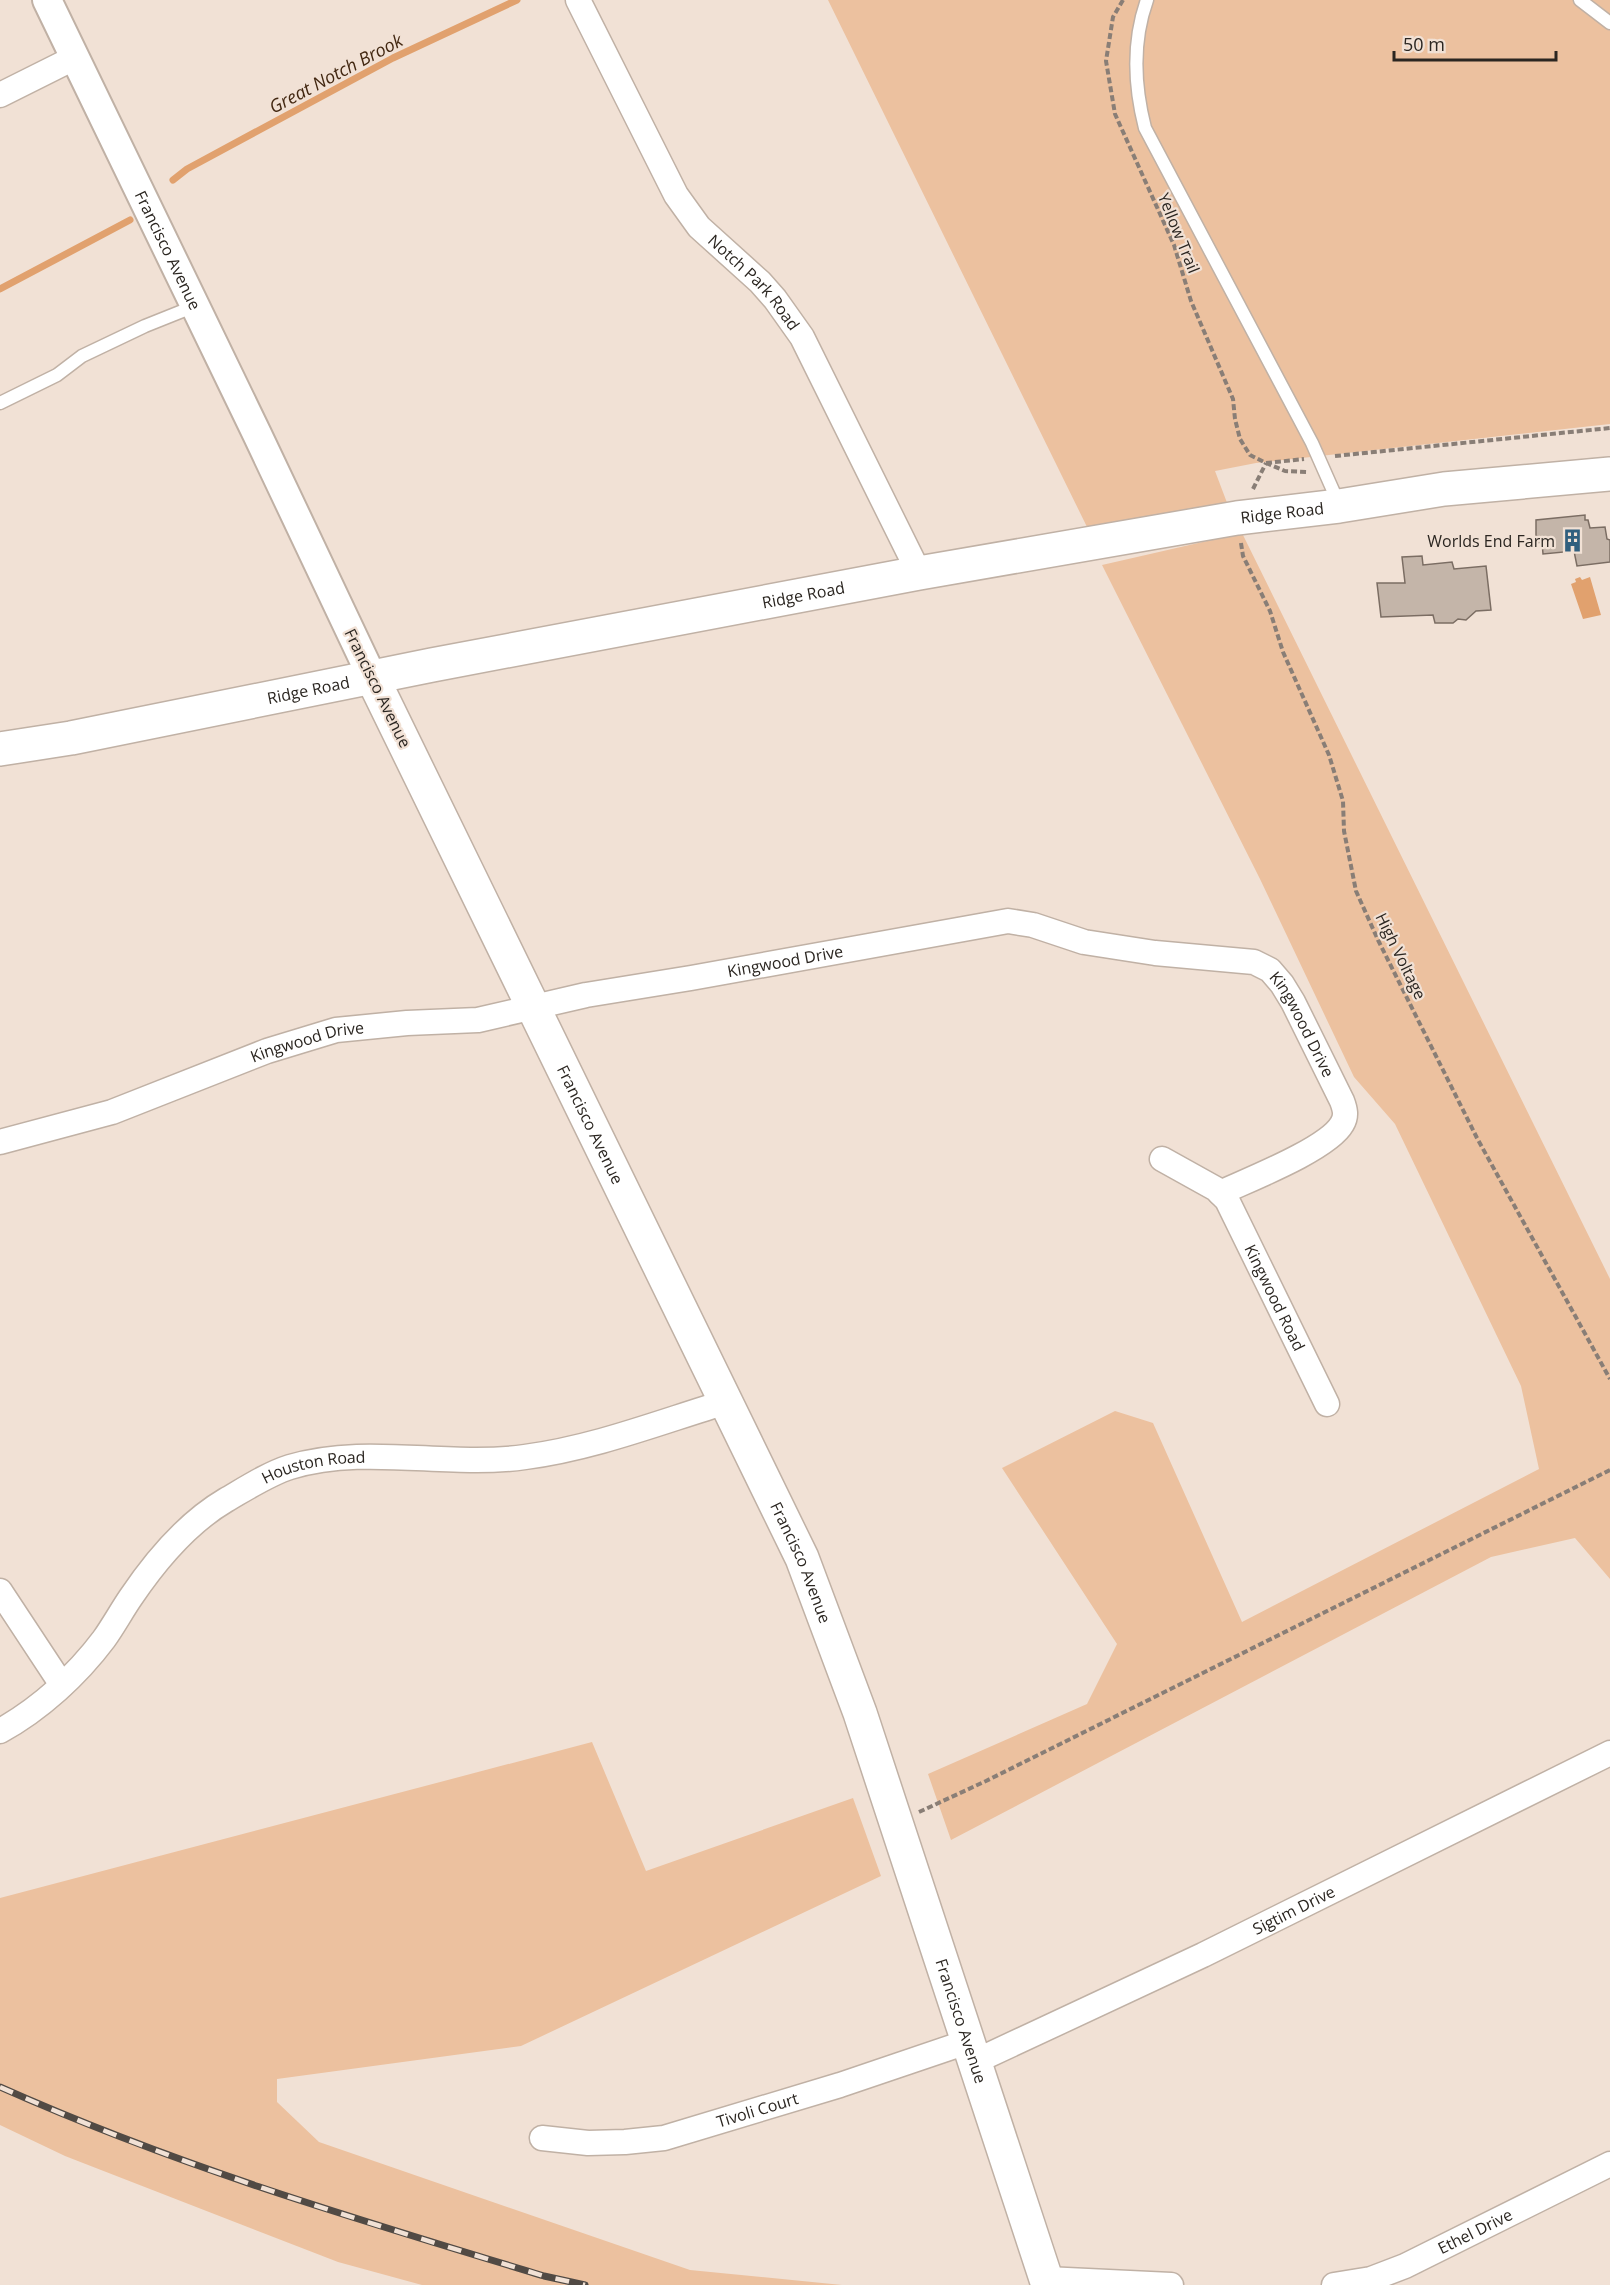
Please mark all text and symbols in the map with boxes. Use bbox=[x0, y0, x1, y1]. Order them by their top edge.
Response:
scale bar bbox=[1394, 24, 1556, 62]
water label: Great Notch Brook bbox=[265, 27, 408, 118]
text: 50 m bbox=[1403, 32, 1445, 56]
street label: Francisco Avenue bbox=[130, 187, 206, 314]
street label: Yellow Trail bbox=[1153, 190, 1205, 276]
street label: Notch Park Road bbox=[703, 230, 805, 335]
street label: Ridge Road bbox=[1239, 497, 1325, 528]
building icon: Worlds End Farm bbox=[1560, 528, 1586, 554]
place label: Worlds End Farm bbox=[1427, 530, 1555, 552]
street label: Ridge Road bbox=[760, 576, 846, 613]
street label: Francisco Avenue bbox=[340, 625, 416, 751]
street label: Ridge Road bbox=[265, 671, 352, 709]
street label: High Voltage bbox=[1371, 909, 1431, 1003]
street label: Kingwood Drive bbox=[726, 940, 845, 982]
street label: Kingwood Drive bbox=[1265, 967, 1339, 1081]
street label: Kingwood Drive bbox=[247, 1016, 365, 1067]
street label: Francisco Avenue bbox=[552, 1061, 629, 1188]
street label: Kingwood Road bbox=[1239, 1241, 1310, 1355]
street label: Houston Road bbox=[258, 1446, 366, 1489]
street label: Francisco Avenue bbox=[765, 1498, 836, 1626]
street label: Sigtim Drive bbox=[1249, 1880, 1339, 1940]
street label: Francisco Avenue bbox=[930, 1956, 992, 2086]
street label: Tivoli Court bbox=[714, 2087, 801, 2133]
street label: Ethel Drive bbox=[1434, 2203, 1516, 2259]

